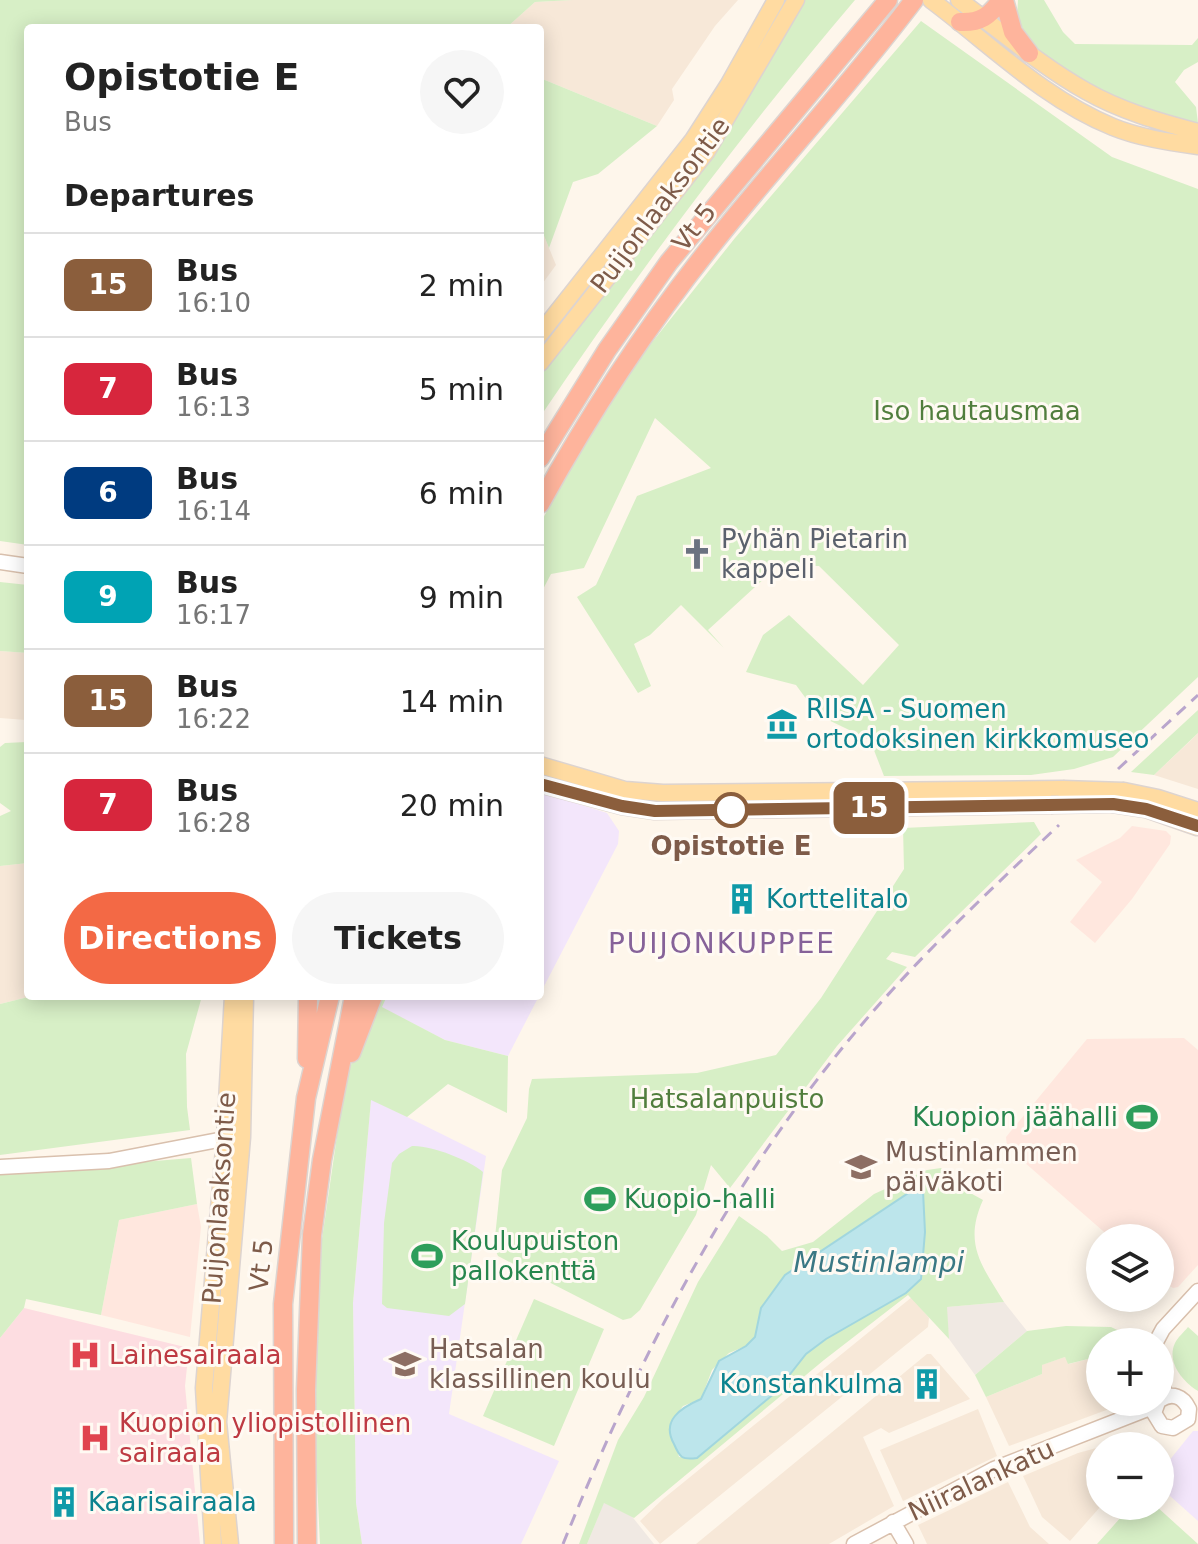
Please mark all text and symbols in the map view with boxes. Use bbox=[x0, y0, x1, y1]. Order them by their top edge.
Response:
button: heart bbox=[420, 50, 504, 134]
text: Opistotie E bbox=[64, 55, 300, 99]
text: Bus bbox=[64, 107, 112, 137]
street label: Puijonlaaksontie bbox=[584, 111, 736, 299]
text: Departures bbox=[64, 178, 254, 213]
street label: Vt 5 bbox=[666, 197, 722, 257]
text: Bus bbox=[176, 253, 238, 288]
text: 15 bbox=[89, 268, 127, 301]
text: 2 min bbox=[419, 268, 504, 303]
text: 16:10 bbox=[176, 288, 251, 318]
text: Bus bbox=[176, 357, 238, 392]
text: 7 bbox=[98, 372, 118, 405]
text: 5 min bbox=[419, 372, 504, 407]
text: 16:13 bbox=[176, 392, 251, 422]
park label: Iso hautausmaa bbox=[873, 396, 1081, 426]
text: Bus bbox=[176, 461, 238, 496]
text: 6 bbox=[98, 476, 118, 509]
text: 6 min bbox=[419, 476, 504, 511]
text: 16:14 bbox=[176, 496, 251, 526]
place label: Pyhän Pietarin kappeli bbox=[721, 524, 908, 584]
church icon: Pyhän Pietarin kappeli bbox=[680, 537, 714, 571]
text: Bus bbox=[176, 565, 238, 600]
text: 9 bbox=[98, 580, 118, 613]
text: 9 min bbox=[419, 580, 504, 615]
text: 16:17 bbox=[176, 600, 251, 630]
text: Bus bbox=[176, 669, 238, 704]
text: 15 bbox=[89, 684, 127, 717]
text: 14 min bbox=[400, 684, 504, 719]
place label: RIISA - Suomen ortodoksinen kirkkomuseo bbox=[806, 694, 1149, 754]
text: 16:22 bbox=[176, 704, 251, 734]
museum icon: RIISA - Suomen ortodoksinen kirkkomuseo bbox=[765, 707, 799, 741]
text: Bus bbox=[176, 773, 238, 808]
line badge: 15 bbox=[833, 782, 905, 834]
text: 7 bbox=[98, 788, 118, 821]
text: 20 min bbox=[400, 788, 504, 823]
text: 15 bbox=[850, 791, 888, 824]
marker: Opistotie E bbox=[714, 793, 748, 827]
text: 16:28 bbox=[176, 808, 251, 838]
place label: Opistotie E bbox=[650, 831, 812, 861]
building icon: Korttelitalo bbox=[725, 882, 759, 916]
place label: Korttelitalo bbox=[766, 884, 908, 914]
button: Directions bbox=[64, 892, 276, 984]
button: Tickets bbox=[292, 892, 504, 984]
district label: PUIJONKUPPEE bbox=[608, 927, 836, 960]
park label: Hatsalanpuisto bbox=[630, 1084, 824, 1114]
street label: Puijonlaaksontie bbox=[197, 1091, 241, 1305]
sports icon: Kuopion jäähalli bbox=[1125, 1100, 1159, 1134]
place label: Kuopion jäähalli bbox=[912, 1102, 1118, 1132]
place label: Mustinlammen päiväkoti bbox=[885, 1137, 1078, 1197]
school or university icon: Mustinlammen päiväkoti bbox=[844, 1150, 878, 1184]
sports icon: Kuopio-halli bbox=[583, 1182, 617, 1216]
place label: Kuopio-halli bbox=[624, 1184, 776, 1214]
map controls bbox=[1086, 1224, 1174, 1520]
button: layers bbox=[1086, 1224, 1174, 1312]
place label: Koulupuiston pallokenttä bbox=[451, 1226, 619, 1286]
street label: Vt 5 bbox=[243, 1237, 279, 1293]
sports icon: Koulupuiston pallokenttä bbox=[410, 1239, 444, 1273]
water label: Mustinlampi bbox=[794, 1246, 965, 1279]
button: + bbox=[1086, 1328, 1174, 1416]
place label: Hatsalan klassillinen koulu bbox=[429, 1334, 651, 1394]
hospital icon: Lainesairaala bbox=[68, 1338, 102, 1372]
place label: Lainesairaala bbox=[109, 1340, 282, 1370]
school or university icon: Hatsalan klassillinen koulu bbox=[388, 1347, 422, 1381]
building icon: Konstankulma bbox=[910, 1367, 944, 1401]
place label: Konstankulma bbox=[719, 1369, 903, 1399]
place label: Kuopion yliopistollinen sairaala bbox=[119, 1408, 411, 1468]
hospital icon: Kuopion yliopistollinen sairaala bbox=[78, 1421, 112, 1455]
button: − bbox=[1086, 1432, 1174, 1520]
street label: Niiralankatu bbox=[903, 1433, 1059, 1527]
building icon: Kaarisairaala bbox=[47, 1485, 81, 1519]
place label: Kaarisairaala bbox=[88, 1487, 257, 1517]

